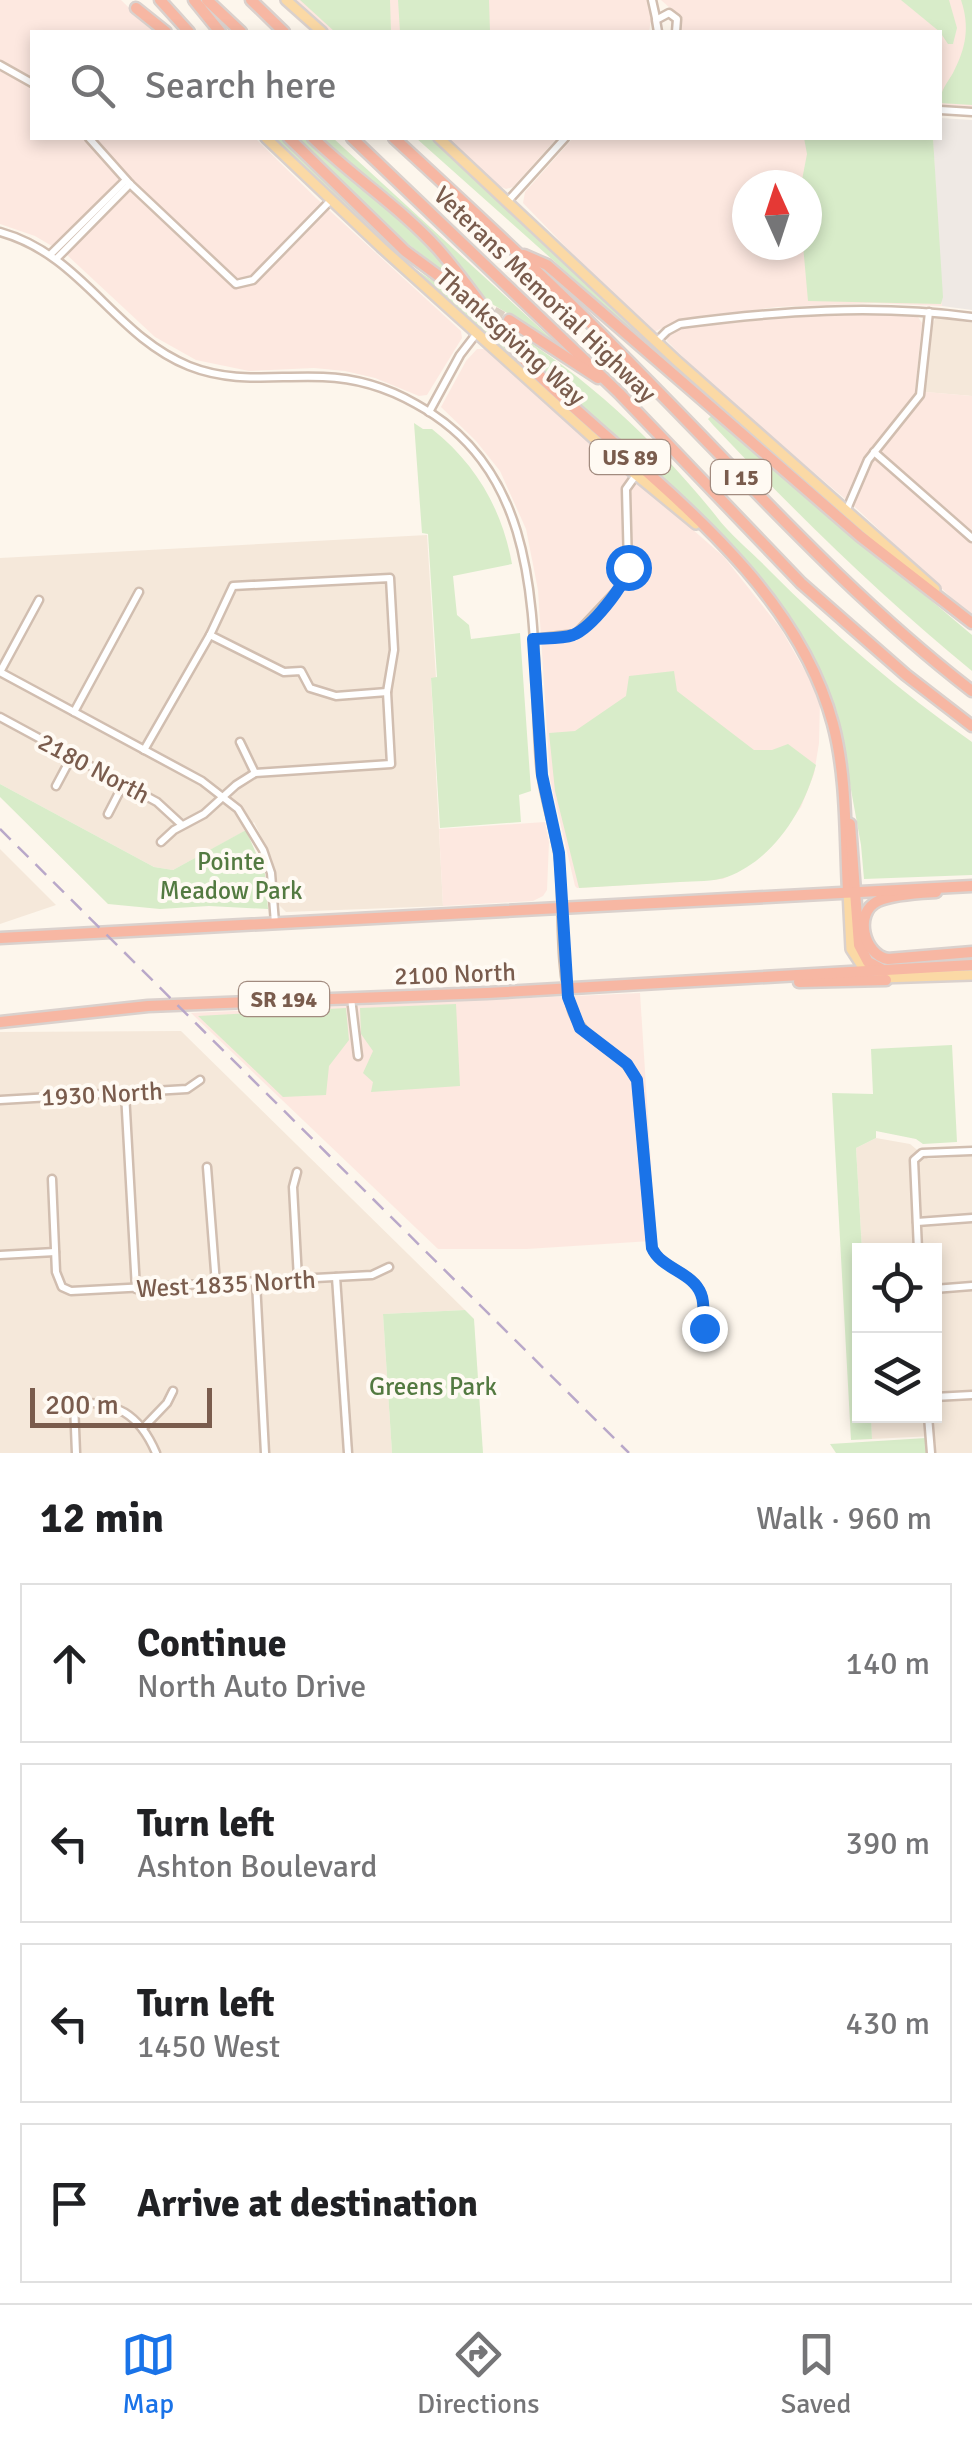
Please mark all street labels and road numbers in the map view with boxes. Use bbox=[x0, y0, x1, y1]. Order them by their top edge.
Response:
street label: Veterans Memorial Highway bbox=[427, 179, 663, 409]
street label: Thanksgiving Way bbox=[430, 262, 592, 412]
road number: US 89 bbox=[590, 440, 670, 474]
road number: I 15 bbox=[711, 460, 771, 494]
street label: 2180 North bbox=[33, 726, 155, 810]
street label: 2100 North bbox=[394, 956, 516, 992]
road number: SR 194 bbox=[239, 982, 329, 1016]
street label: 1930 North bbox=[40, 1075, 164, 1113]
street label: West 1835 North bbox=[136, 1264, 316, 1304]

